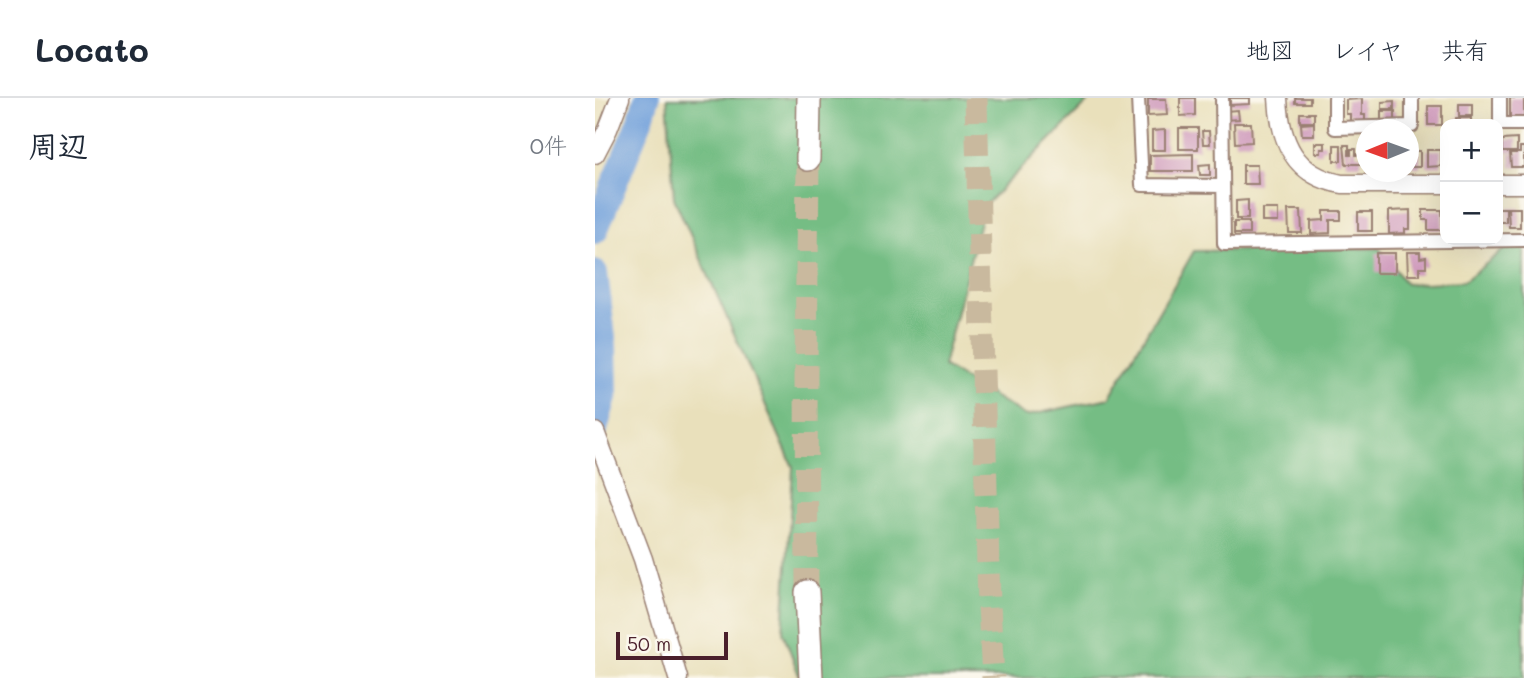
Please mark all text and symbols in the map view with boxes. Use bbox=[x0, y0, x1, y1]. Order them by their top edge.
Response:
text: Locato bbox=[35, 27, 149, 70]
text: 地図 bbox=[1246, 34, 1294, 65]
text: レイヤ bbox=[1332, 34, 1403, 65]
text: 共有 bbox=[1441, 34, 1489, 65]
north arrow bbox=[1356, 119, 1419, 182]
map controls bbox=[1440, 119, 1503, 245]
button: + bbox=[1440, 119, 1503, 182]
text: 周辺 bbox=[28, 125, 88, 165]
text: 0件 bbox=[530, 130, 567, 160]
button: − bbox=[1440, 182, 1503, 245]
scale bar bbox=[616, 629, 728, 661]
text: 50 m bbox=[627, 631, 671, 656]

